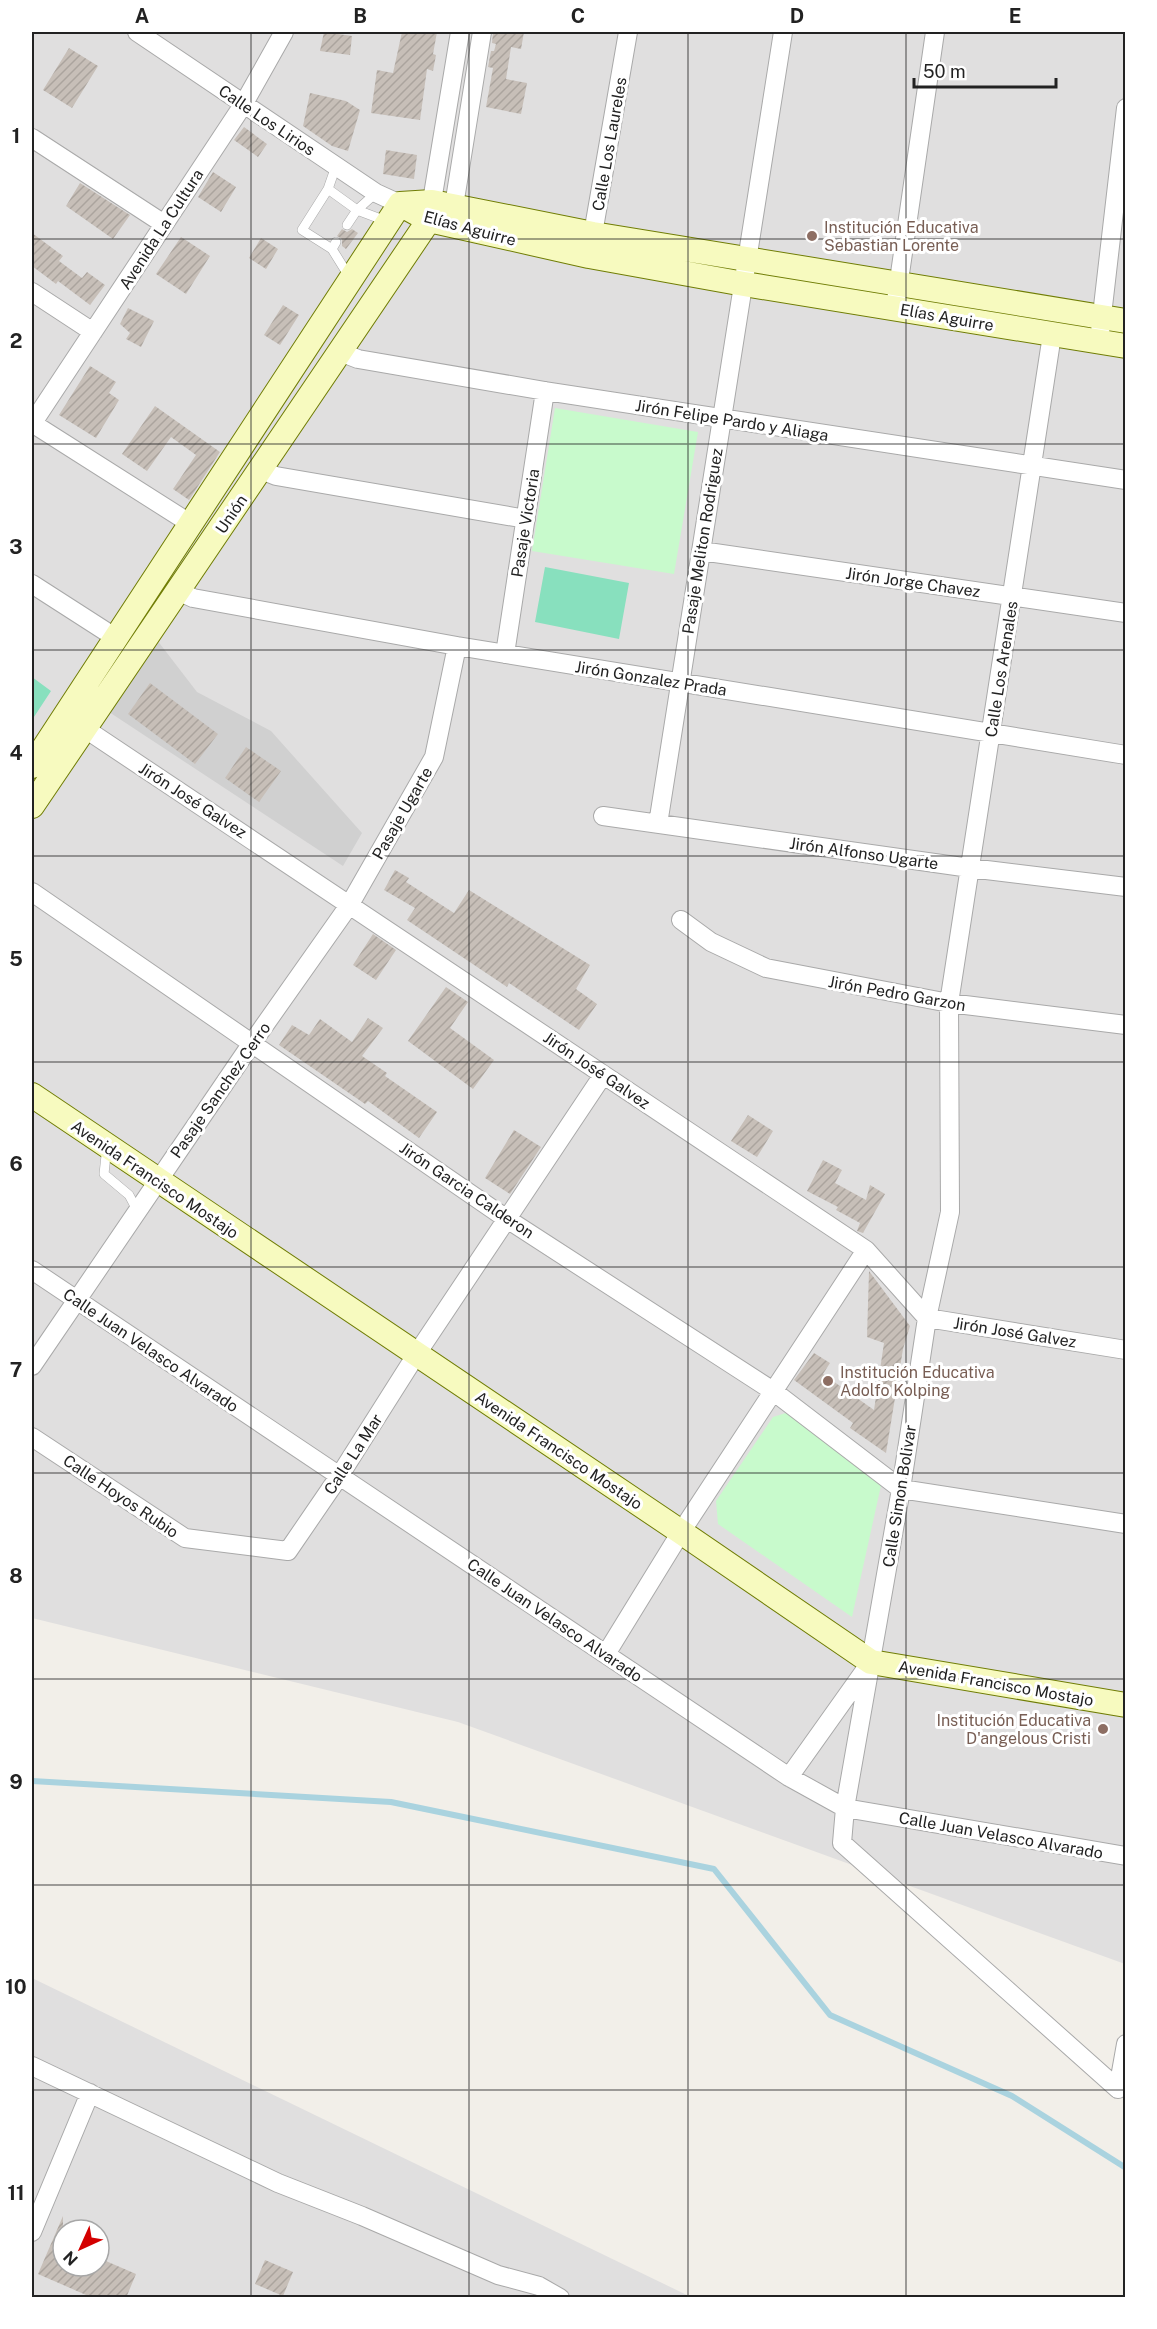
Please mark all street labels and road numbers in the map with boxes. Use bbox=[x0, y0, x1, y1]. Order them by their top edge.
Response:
street label: Calle Los Laureles bbox=[588, 76, 631, 212]
street label: Calle Los Lirios bbox=[215, 81, 319, 160]
street label: Avenida La Cultura bbox=[115, 166, 207, 293]
street label: Elías Aguirre bbox=[422, 207, 518, 250]
street label: Elías Aguirre bbox=[899, 300, 995, 335]
street label: Jirón Felipe Pardo y Aliaga bbox=[634, 396, 830, 445]
street label: Pasaje Meliton Rodriguez bbox=[678, 447, 727, 635]
street label: Pasaje Victoria bbox=[508, 467, 543, 579]
street label: Unión bbox=[212, 491, 251, 537]
street label: Jirón Jorge Chavez bbox=[844, 564, 982, 601]
street label: Calle Los Arenales bbox=[981, 600, 1022, 739]
street label: Jirón Gonzalez Prada bbox=[574, 657, 728, 700]
street label: Jirón José Galvez bbox=[135, 759, 250, 842]
street label: Pasaje Ugarte bbox=[368, 764, 436, 863]
street label: Jirón Alfonso Ugarte bbox=[788, 834, 940, 873]
street label: Jirón Pedro Garzon bbox=[827, 972, 967, 1015]
street label: Pasaje Sanchez Cerro bbox=[166, 1019, 274, 1162]
street label: Jirón José Galvez bbox=[540, 1028, 654, 1113]
street label: Avenida Francisco Mostajo bbox=[67, 1116, 242, 1243]
street label: Jirón Garcia Calderon bbox=[396, 1138, 537, 1242]
street label: Calle Juan Velasco Alvarado bbox=[60, 1285, 242, 1416]
street label: Jirón José Galvez bbox=[952, 1313, 1078, 1352]
street label: Avenida Francisco Mostajo bbox=[471, 1387, 646, 1514]
street label: Calle La Mar bbox=[320, 1410, 387, 1498]
street label: Calle Simon Bolivar bbox=[879, 1423, 920, 1569]
street label: Calle Hoyos Rubio bbox=[60, 1451, 182, 1542]
street label: Calle Juan Velasco Alvarado bbox=[464, 1555, 646, 1686]
street label: Avenida Francisco Mostajo bbox=[897, 1657, 1095, 1710]
street label: Calle Juan Velasco Alvarado bbox=[897, 1808, 1104, 1863]

